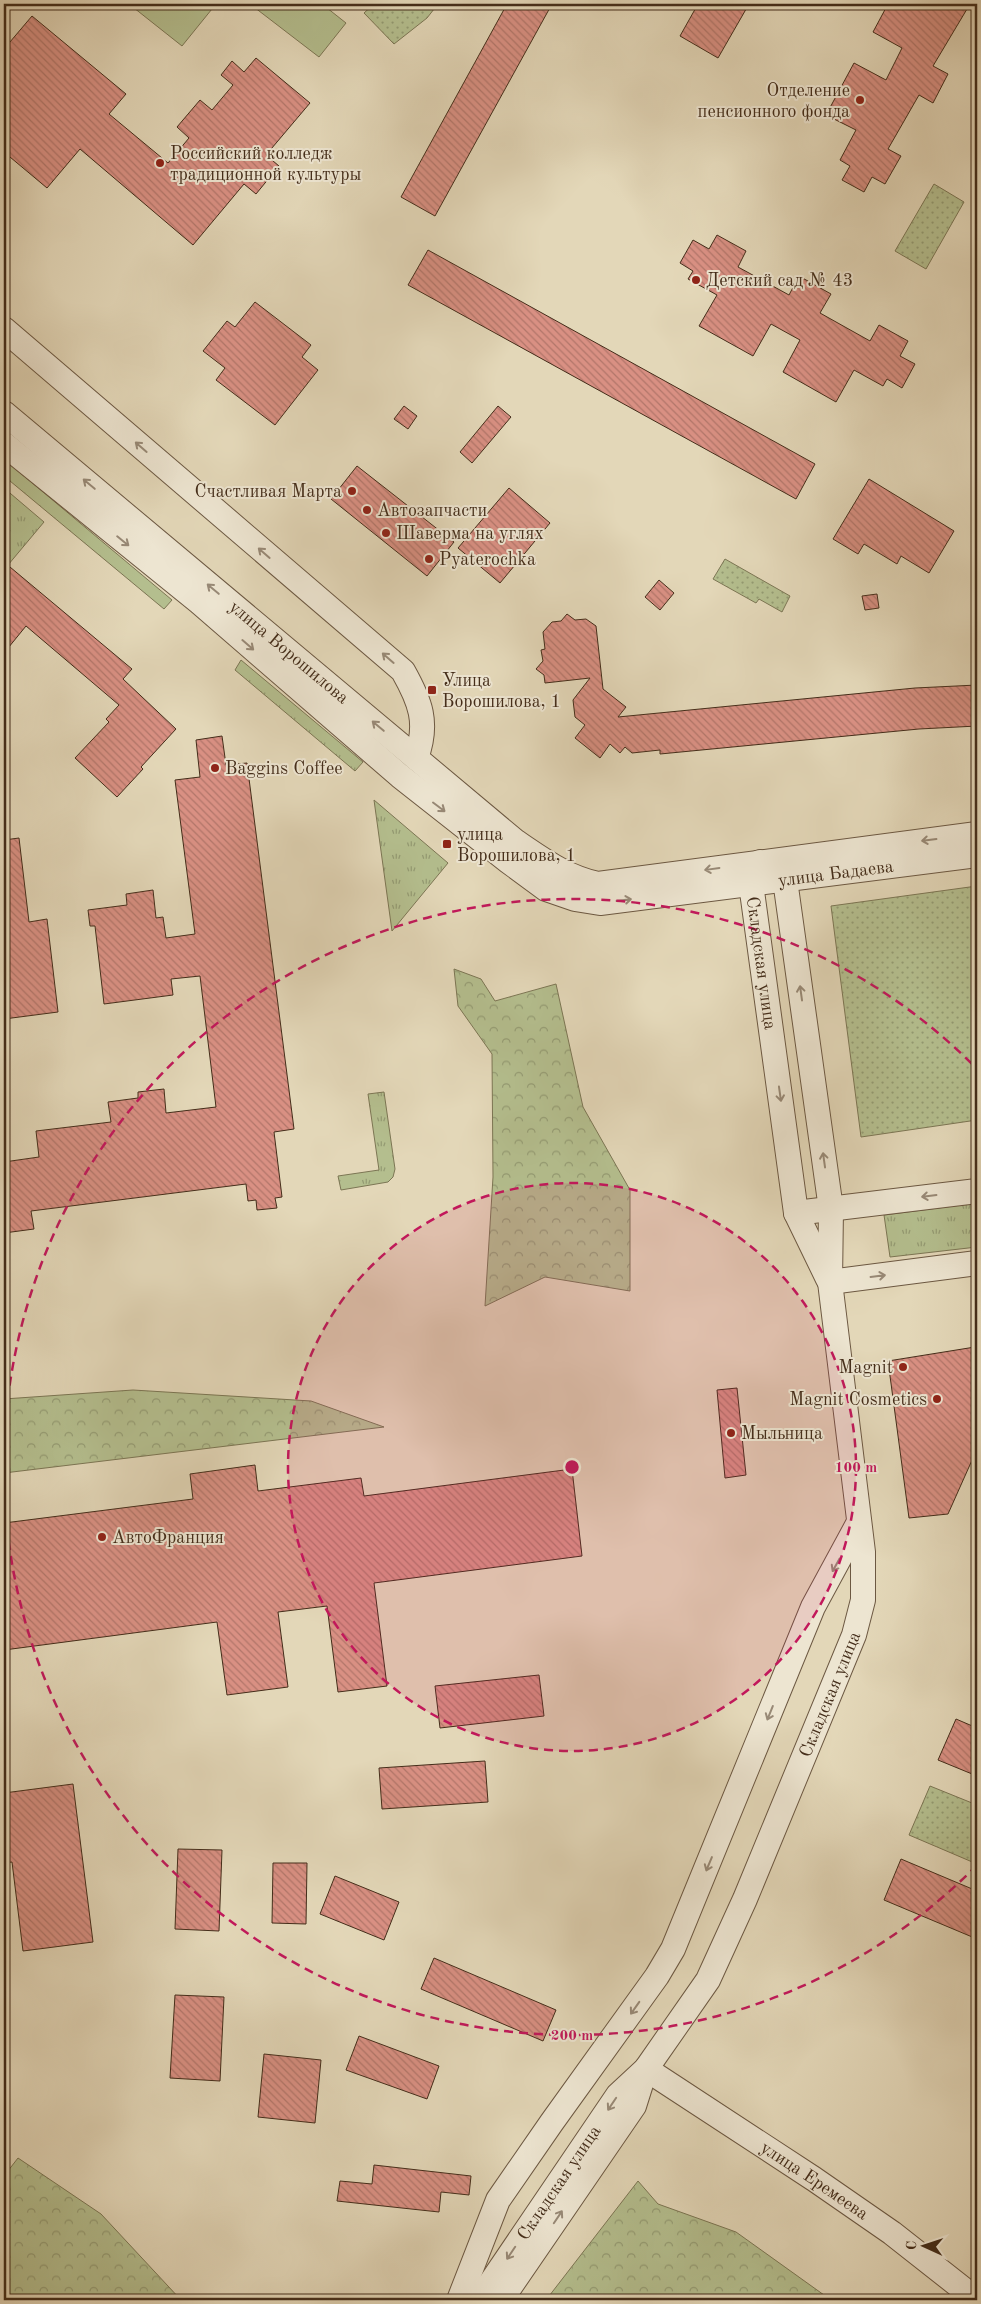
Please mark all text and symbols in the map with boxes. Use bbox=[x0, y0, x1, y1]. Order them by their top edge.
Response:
place label: Отделение пенсионного фонда bbox=[698, 82, 850, 122]
marker: Отделение пенсионного фонда bbox=[854, 94, 866, 106]
place label: Российский колледж традиционной культуры bbox=[170, 145, 361, 184]
marker: Российский колледж традиционной культуры bbox=[154, 157, 166, 169]
place label: Детский сад № 43 bbox=[706, 272, 853, 290]
marker: Детский сад № 43 bbox=[690, 274, 702, 286]
one-way arrow bbox=[135, 442, 148, 453]
one-way arrow bbox=[82, 479, 95, 490]
place label: Счастливая Марта bbox=[195, 483, 342, 501]
marker: Счастливая Марта bbox=[346, 485, 358, 497]
place label: Автозапчасти bbox=[377, 502, 487, 520]
marker: Автозапчасти bbox=[361, 504, 373, 516]
place label: Шаверма на углях bbox=[396, 525, 544, 543]
marker: Шаверма на углях bbox=[380, 527, 392, 539]
one-way arrow bbox=[116, 536, 129, 547]
one-way arrow bbox=[258, 547, 271, 558]
place label: Pyaterochka bbox=[439, 551, 536, 569]
marker: Pyaterochka bbox=[423, 553, 435, 565]
one-way arrow bbox=[207, 583, 220, 594]
street label: улица Ворошилова bbox=[225, 598, 352, 708]
one-way arrow bbox=[241, 639, 254, 650]
one-way arrow bbox=[382, 653, 395, 664]
place label: Улица Ворошилова, 1 bbox=[442, 672, 561, 711]
marker: Улица Ворошилова, 1 bbox=[426, 684, 438, 696]
one-way arrow bbox=[372, 721, 385, 732]
place label: Baggins Coffee bbox=[225, 760, 343, 778]
marker: Baggins Coffee bbox=[209, 762, 221, 774]
one-way arrow bbox=[432, 801, 445, 812]
place label: улица Ворошилова, 1 bbox=[457, 826, 576, 865]
one-way arrow bbox=[921, 835, 937, 845]
marker: улица Ворошилова, 1 bbox=[441, 838, 453, 850]
street label: улица Бадаева bbox=[777, 858, 895, 890]
one-way arrow bbox=[704, 864, 720, 874]
one-way arrow bbox=[615, 895, 631, 905]
street label: Складская улица bbox=[743, 895, 779, 1031]
one-way arrow bbox=[796, 985, 806, 1001]
one-way arrow bbox=[775, 1085, 785, 1101]
one-way arrow bbox=[819, 1153, 829, 1169]
one-way arrow bbox=[921, 1191, 937, 1201]
one-way arrow bbox=[870, 1271, 886, 1281]
place label: Magnit bbox=[838, 1359, 893, 1377]
marker: Magnit bbox=[897, 1361, 909, 1373]
place label: Magnit Cosmetics bbox=[789, 1391, 927, 1409]
marker: Magnit Cosmetics bbox=[931, 1393, 943, 1405]
place label: Мыльница bbox=[741, 1425, 823, 1443]
marker: Мыльница bbox=[725, 1427, 737, 1439]
centre of rings bbox=[563, 1458, 581, 1476]
text: 100 m bbox=[835, 1461, 877, 1476]
place label: АвтоФранция bbox=[112, 1529, 224, 1547]
marker: АвтоФранция bbox=[96, 1531, 108, 1543]
one-way arrow bbox=[830, 1557, 840, 1571]
street label: Складская улица bbox=[797, 1629, 864, 1760]
one-way arrow bbox=[765, 1705, 774, 1720]
one-way arrow bbox=[703, 1856, 713, 1871]
one-way arrow bbox=[630, 2000, 640, 2014]
text: 200 m bbox=[551, 2029, 593, 2044]
one-way arrow bbox=[607, 2097, 617, 2111]
street label: Складская улица bbox=[514, 2122, 605, 2244]
street label: улица Еремеева bbox=[757, 2139, 871, 2224]
one-way arrow bbox=[553, 2210, 563, 2224]
north arrow bbox=[898, 2222, 948, 2272]
text: С bbox=[905, 2240, 919, 2250]
one-way arrow bbox=[506, 2246, 516, 2260]

